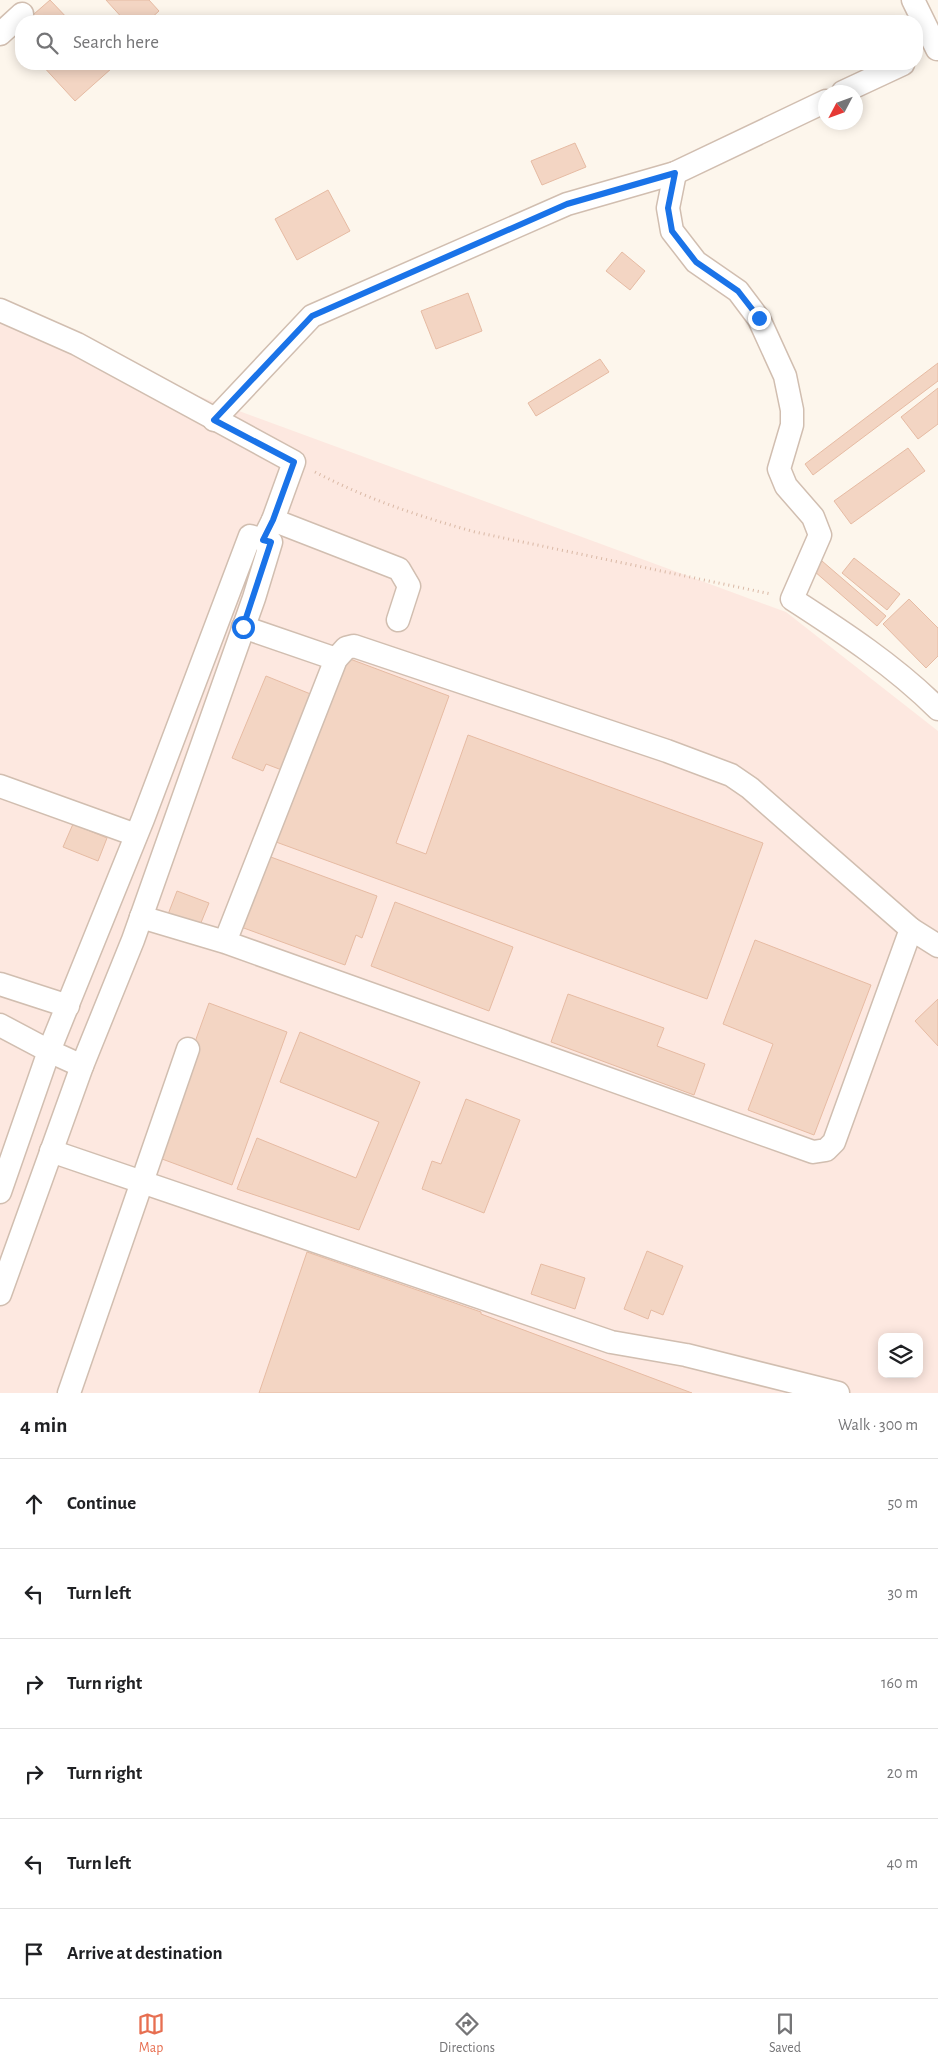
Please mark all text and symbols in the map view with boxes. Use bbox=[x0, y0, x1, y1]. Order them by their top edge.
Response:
search box bbox=[15, 15, 923, 70]
icon: search bbox=[33, 29, 61, 57]
text: Search here bbox=[73, 33, 159, 52]
north arrow bbox=[818, 85, 863, 130]
route end bbox=[748, 307, 771, 330]
route start bbox=[232, 616, 255, 639]
map controls bbox=[878, 1333, 923, 1378]
button: layers bbox=[878, 1333, 923, 1378]
text: 4 min bbox=[20, 1415, 67, 1436]
text: Walk · 300 m bbox=[838, 1417, 918, 1433]
icon: ahead bbox=[20, 1490, 48, 1518]
text: Continue bbox=[67, 1494, 136, 1513]
text: 50 m bbox=[887, 1495, 918, 1511]
icon: left bbox=[20, 1580, 48, 1608]
text: Turn left bbox=[67, 1584, 131, 1603]
text: 30 m bbox=[888, 1585, 918, 1601]
icon: right bbox=[20, 1670, 48, 1698]
text: Turn right bbox=[67, 1674, 142, 1693]
text: 160 m bbox=[881, 1675, 918, 1691]
icon: right bbox=[20, 1760, 48, 1788]
text: Turn right bbox=[67, 1764, 142, 1783]
text: 20 m bbox=[887, 1765, 918, 1781]
icon: left bbox=[20, 1850, 48, 1878]
text: Turn left bbox=[67, 1854, 131, 1873]
text: 40 m bbox=[886, 1855, 918, 1871]
icon: arrive bbox=[20, 1940, 48, 1968]
text: Arrive at destination bbox=[67, 1944, 223, 1963]
tab: Map bbox=[137, 2010, 165, 2057]
tab: Directions bbox=[439, 2010, 495, 2057]
tab: Saved bbox=[769, 2010, 801, 2057]

